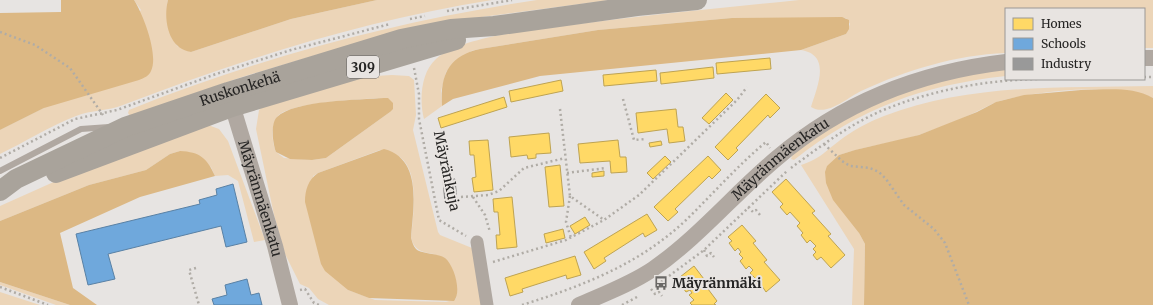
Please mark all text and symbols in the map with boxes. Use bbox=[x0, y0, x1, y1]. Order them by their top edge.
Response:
legend bbox=[1005, 8, 1145, 80]
text: Homes bbox=[1041, 16, 1082, 31]
text: Schools bbox=[1041, 36, 1086, 51]
road number: 309 bbox=[347, 56, 379, 78]
text: Industry bbox=[1041, 56, 1091, 71]
street label: Ruskonkehä bbox=[197, 67, 283, 110]
street label: Mäyränmäenkatu bbox=[728, 114, 832, 204]
street label: Mäyränkuja bbox=[430, 129, 464, 213]
street label: Mäyränmäenkatu bbox=[234, 138, 286, 259]
place label: Mäyränmäki bbox=[672, 274, 762, 292]
bus stop icon: Mäyränmäki bbox=[653, 275, 669, 291]

